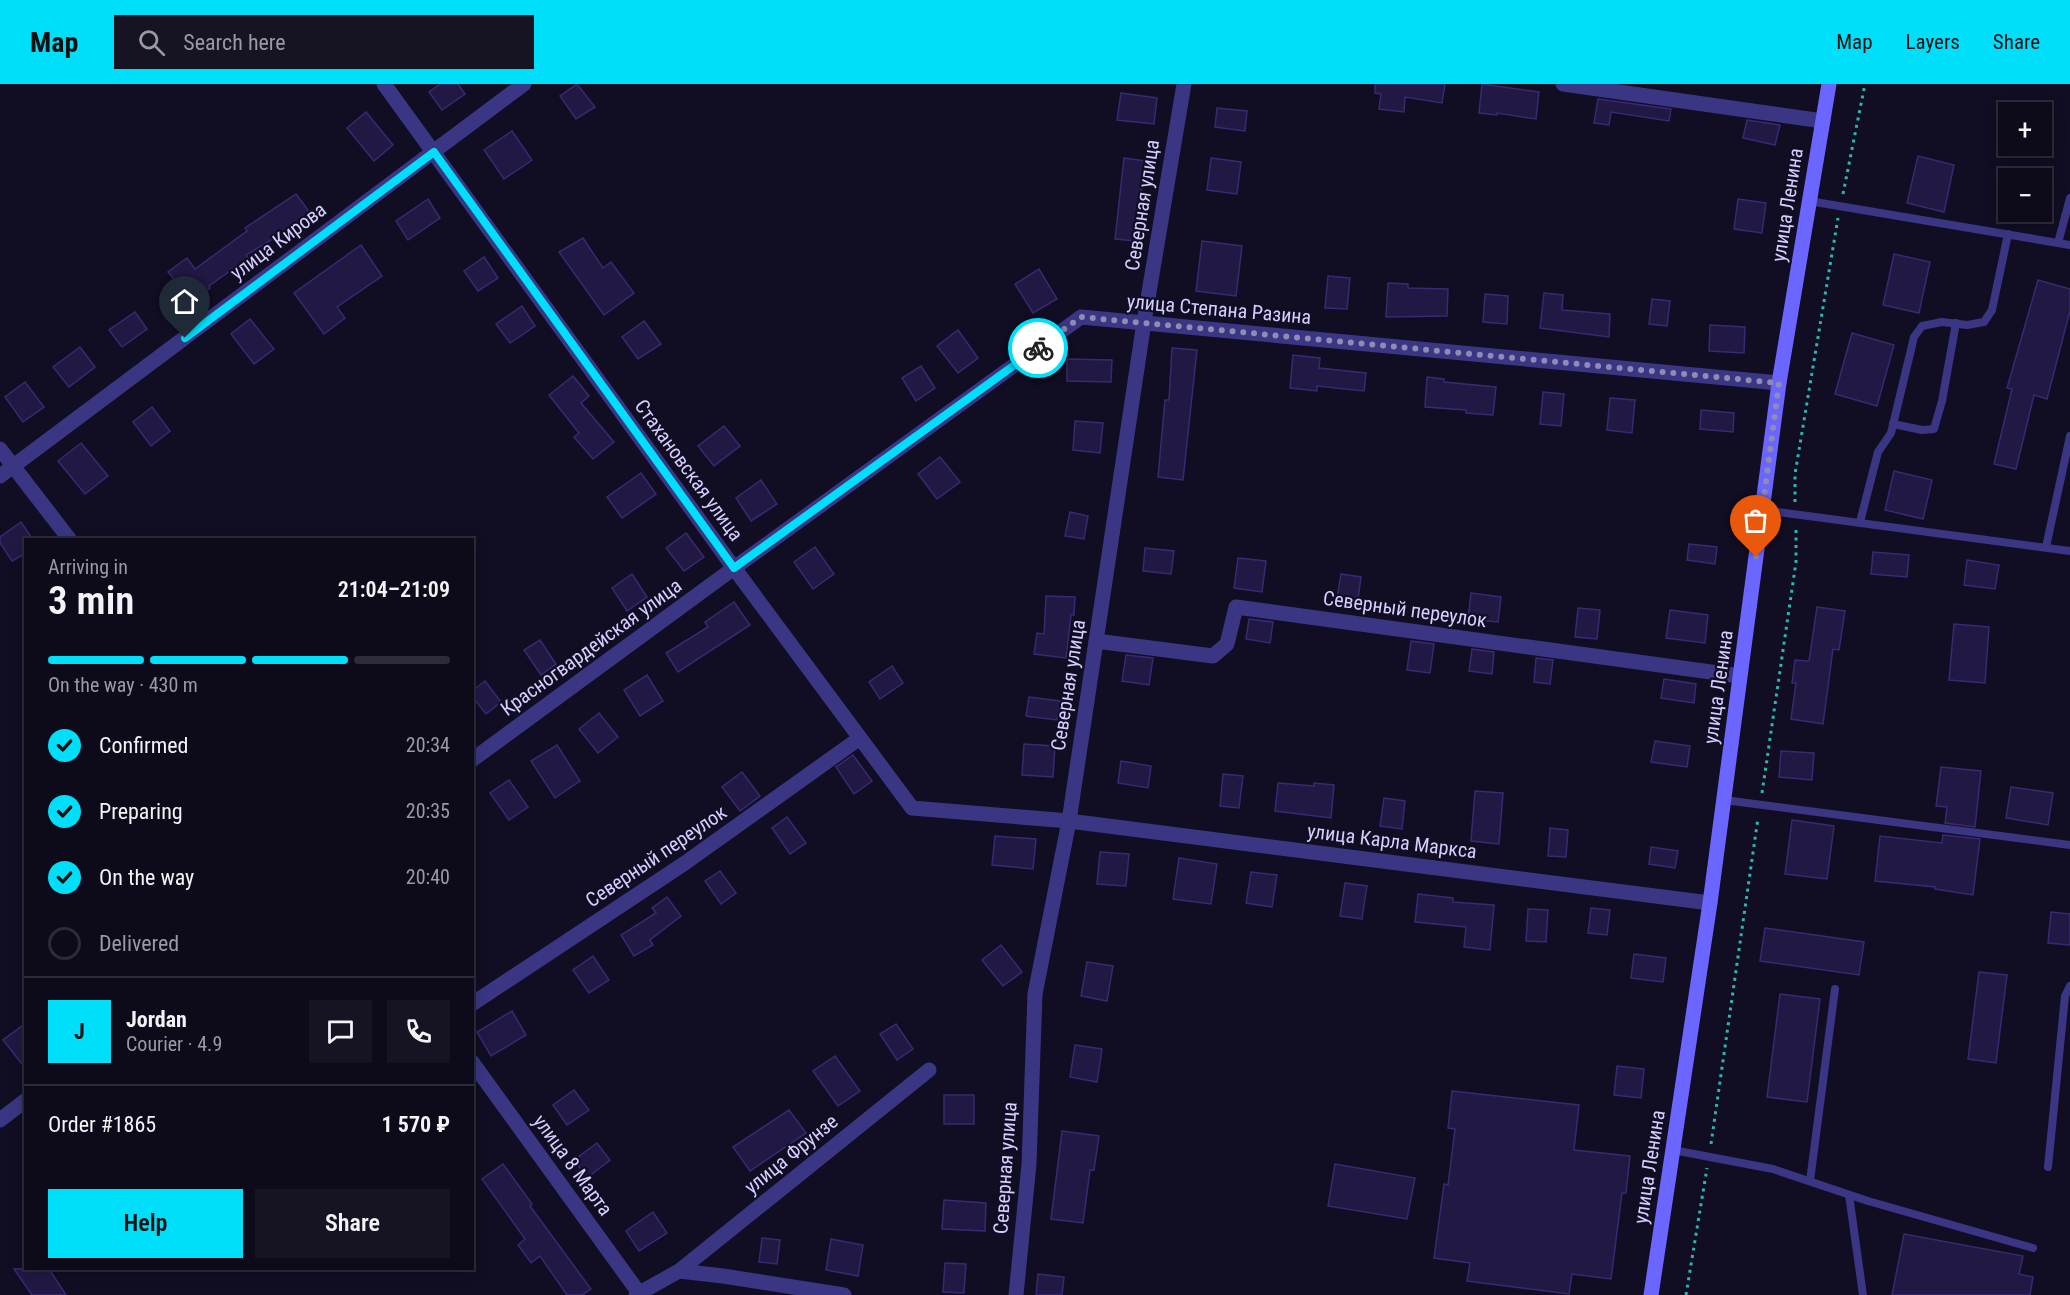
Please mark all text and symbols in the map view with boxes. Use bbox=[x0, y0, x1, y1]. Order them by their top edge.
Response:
search box bbox=[114, 15, 534, 69]
text: Map bbox=[30, 26, 78, 59]
icon: search bbox=[135, 26, 168, 59]
text: Search here bbox=[183, 30, 286, 55]
text: Map bbox=[1836, 30, 1873, 54]
text: Layers bbox=[1906, 30, 1960, 54]
text: Share bbox=[1993, 30, 2040, 54]
map controls bbox=[1998, 102, 2052, 222]
button: + bbox=[1998, 102, 2052, 156]
street label: Северная улица bbox=[1120, 138, 1164, 272]
street label: улица Ленина bbox=[1766, 146, 1808, 264]
button: − bbox=[1998, 168, 2052, 222]
street label: улица Кирова bbox=[225, 197, 331, 285]
pin bbox=[159, 276, 210, 338]
icon: home bbox=[168, 285, 201, 318]
street label: улица Степана Разина bbox=[1126, 289, 1312, 329]
courier bbox=[1008, 318, 1068, 378]
icon: bike bbox=[1022, 332, 1055, 365]
street label: Стахановская улица bbox=[630, 395, 748, 545]
pin bbox=[1730, 495, 1781, 557]
icon: bag bbox=[1739, 504, 1772, 537]
text: Arriving in bbox=[48, 555, 128, 579]
street label: Красногвардейская улица bbox=[496, 573, 686, 721]
text: 21:04–21:09 bbox=[338, 577, 450, 602]
text: 3 min bbox=[48, 578, 134, 624]
street label: Северный переулок bbox=[1322, 586, 1489, 632]
street label: Северная улица bbox=[1046, 618, 1090, 752]
street label: улица Ленина bbox=[1698, 628, 1738, 746]
text: On the way · 430 m bbox=[48, 673, 198, 697]
icon: check bbox=[48, 729, 81, 762]
text: Confirmed bbox=[99, 733, 188, 758]
text: 20:34 bbox=[406, 733, 450, 757]
icon: check bbox=[48, 795, 81, 828]
text: Preparing bbox=[99, 799, 183, 824]
text: 20:35 bbox=[406, 799, 450, 823]
street label: Северный переулок bbox=[581, 800, 731, 912]
street label: улица Карла Маркса bbox=[1306, 819, 1478, 863]
icon: check bbox=[48, 861, 81, 894]
text: On the way bbox=[99, 865, 194, 890]
text: 20:40 bbox=[406, 865, 450, 889]
text: Delivered bbox=[99, 931, 179, 956]
button: chat bbox=[309, 1000, 372, 1063]
button: phone bbox=[387, 1000, 450, 1063]
text: Jordan bbox=[126, 1007, 187, 1032]
text: J bbox=[74, 1019, 85, 1044]
text: Courier · 4.9 bbox=[126, 1032, 222, 1056]
street label: Северная улица bbox=[988, 1101, 1022, 1235]
street label: улица Ленина bbox=[1628, 1108, 1670, 1226]
street label: улица Фрунзе bbox=[739, 1109, 843, 1199]
street label: улица 8 Марта bbox=[528, 1110, 618, 1220]
text: Order #1865 bbox=[48, 1112, 156, 1137]
text: 1 570 ₽ bbox=[382, 1112, 450, 1137]
button: Help bbox=[48, 1189, 243, 1258]
button: Share bbox=[255, 1189, 450, 1258]

